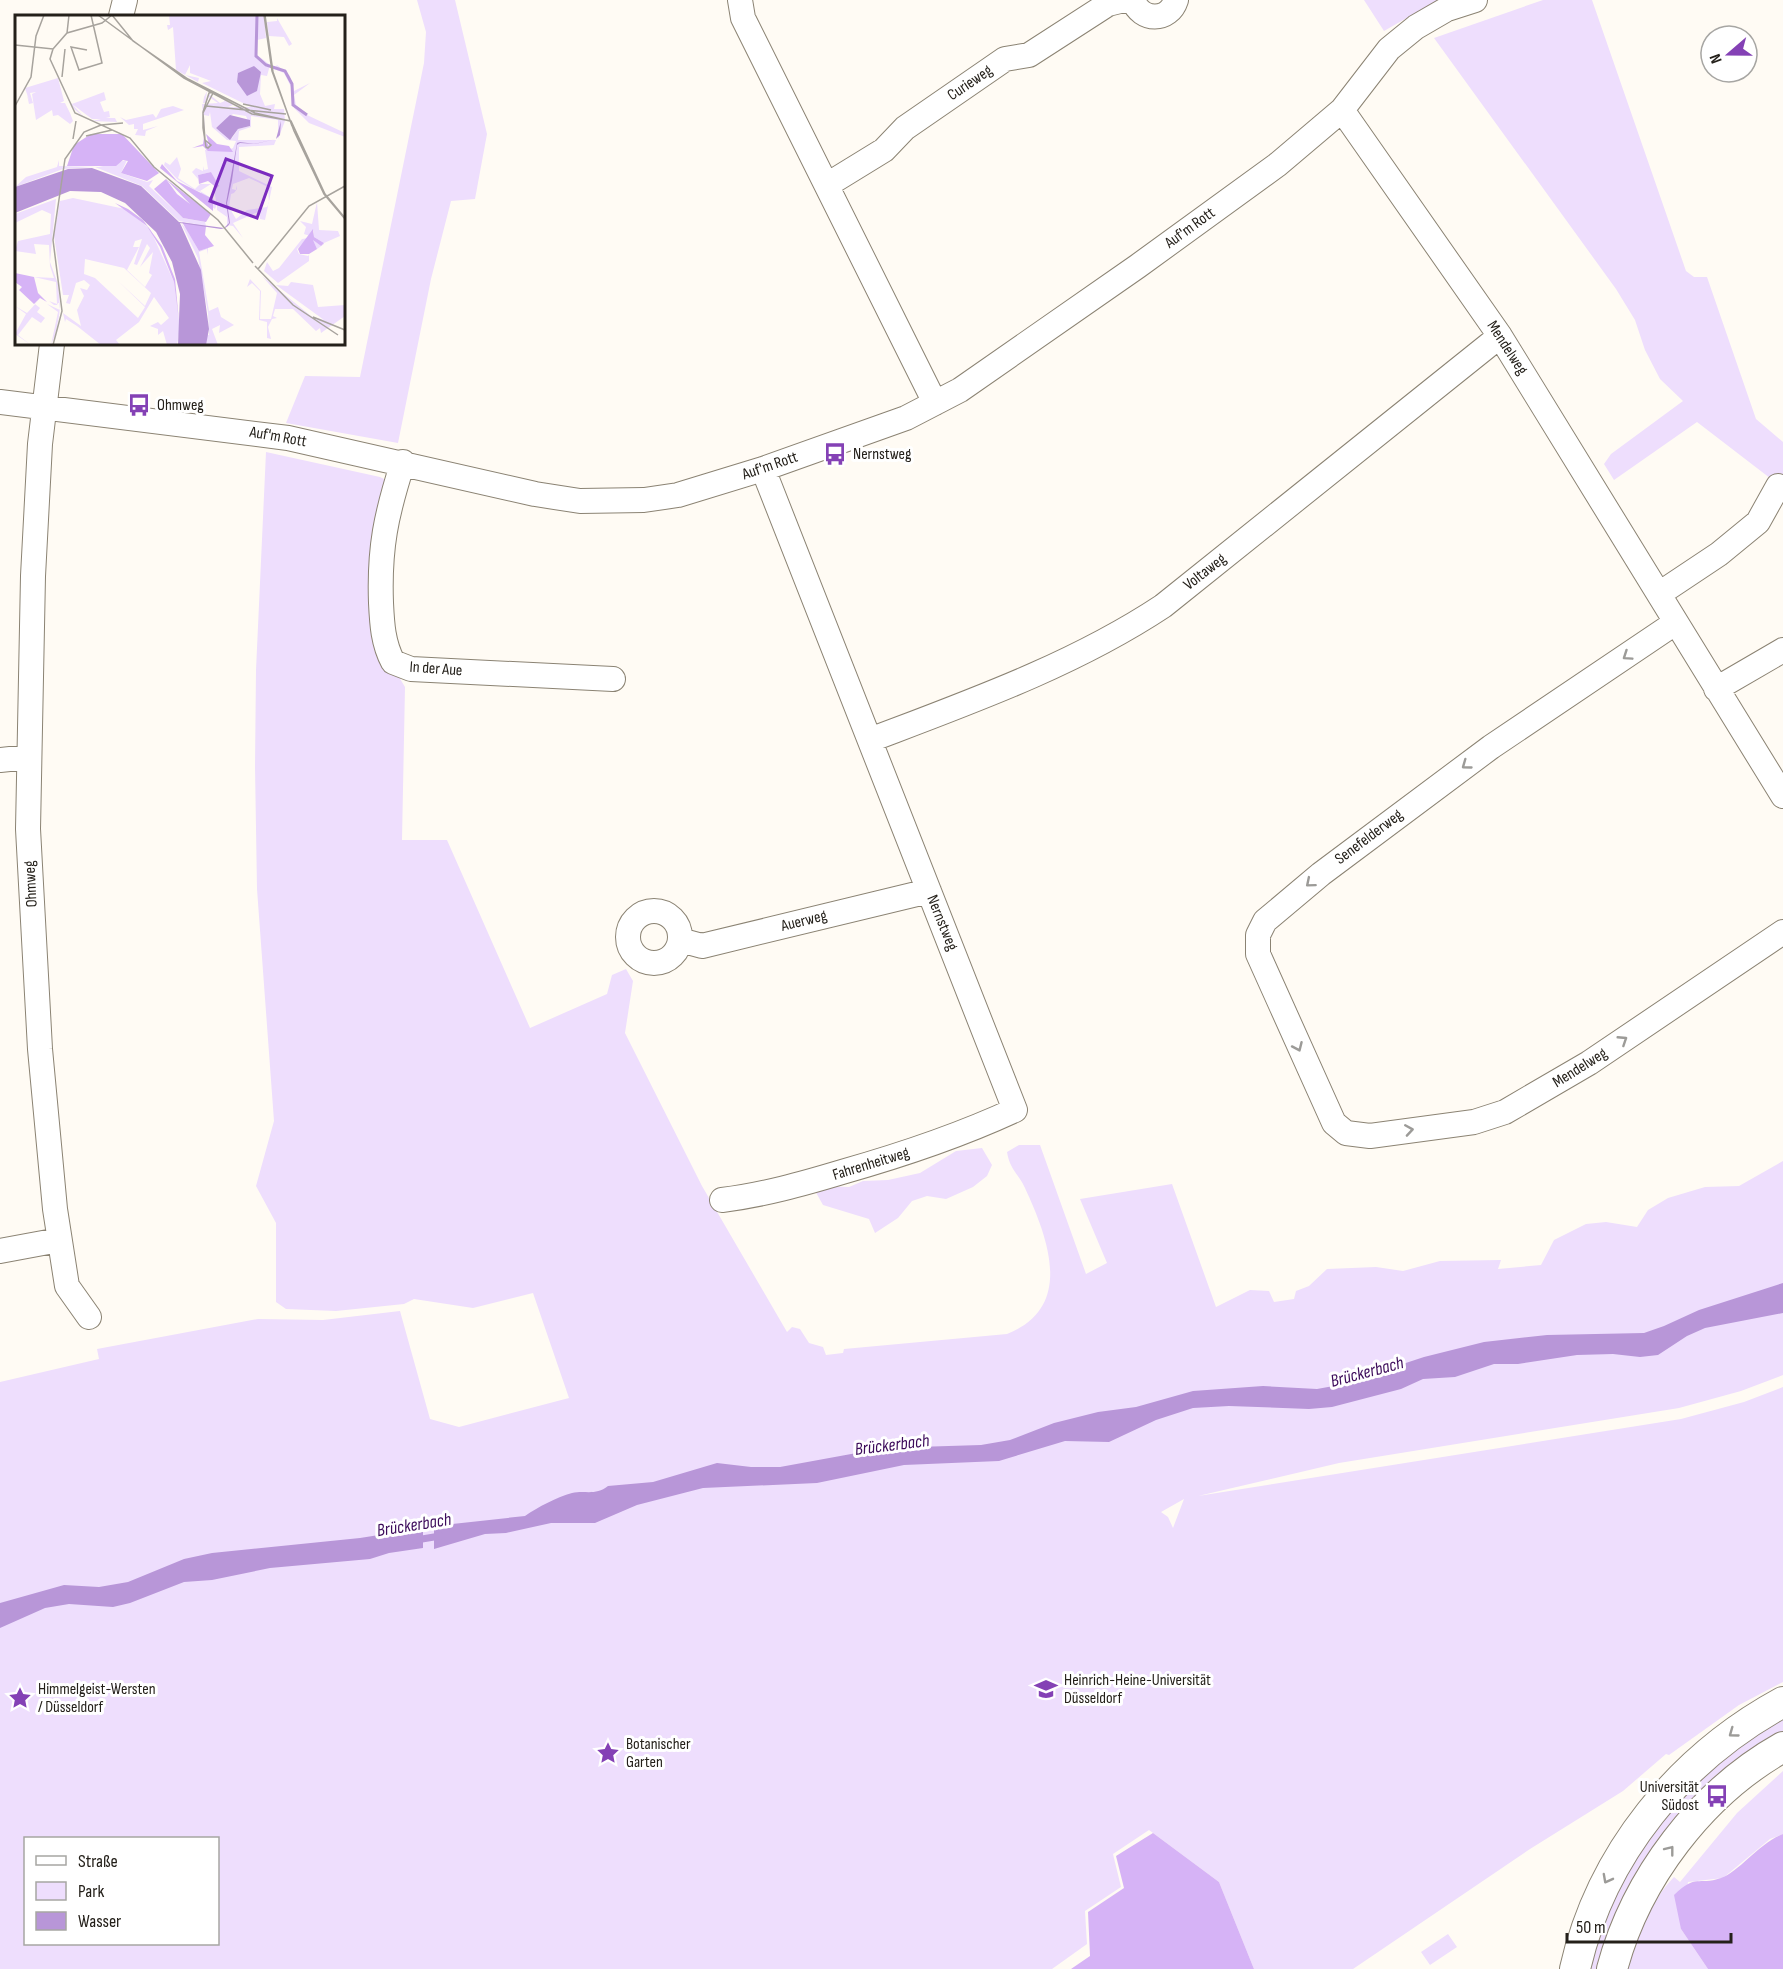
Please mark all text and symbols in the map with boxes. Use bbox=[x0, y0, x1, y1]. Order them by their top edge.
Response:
inset map bbox=[15, 15, 345, 345]
north arrow bbox=[1699, 24, 1759, 84]
text: N bbox=[1706, 51, 1727, 66]
street label: Curieweg bbox=[944, 61, 996, 105]
street label: Auf'm Rott bbox=[1160, 203, 1219, 253]
street label: Mendelweg bbox=[1483, 317, 1531, 379]
bus stop icon: Ohmweg bbox=[126, 392, 152, 418]
place label: Ohmweg bbox=[157, 396, 204, 415]
street label: Auf'm Rott bbox=[247, 422, 308, 451]
bus stop icon: Nernstweg bbox=[822, 441, 848, 467]
place label: Nernstweg bbox=[853, 445, 911, 464]
street label: Auf'm Rott bbox=[739, 448, 800, 485]
street label: Voltaweg bbox=[1180, 549, 1230, 595]
one-way arrow bbox=[1623, 649, 1634, 660]
street label: In der Aue bbox=[409, 658, 463, 680]
one-way arrow bbox=[1461, 758, 1472, 769]
street label: Senefelderweg bbox=[1331, 805, 1407, 869]
street label: Ohmweg bbox=[20, 860, 42, 908]
one-way arrow bbox=[1306, 876, 1317, 887]
street label: Nernstweg bbox=[922, 892, 962, 954]
street label: Auerweg bbox=[778, 906, 829, 936]
one-way arrow bbox=[1617, 1037, 1628, 1048]
one-way arrow bbox=[1291, 1040, 1303, 1051]
street label: Mendelweg bbox=[1549, 1044, 1611, 1092]
one-way arrow bbox=[1404, 1125, 1413, 1137]
street label: Fahrenheitweg bbox=[830, 1143, 912, 1185]
water label: Brückerbach bbox=[1328, 1352, 1406, 1392]
water label: Brückerbach bbox=[853, 1430, 931, 1460]
water label: Brückerbach bbox=[375, 1509, 453, 1541]
place label: Heinrich-Heine-Universität Düsseldorf bbox=[1064, 1671, 1211, 1708]
school or university icon: Heinrich-Heine-Universität Düsseldorf bbox=[1033, 1676, 1059, 1702]
place label: Himmelgeist-Wersten / Düsseldorf bbox=[38, 1680, 156, 1717]
place icon: Himmelgeist-Wersten / Düsseldorf bbox=[7, 1685, 33, 1711]
one-way arrow bbox=[1729, 1726, 1740, 1737]
place label: Botanischer Garten bbox=[626, 1735, 691, 1772]
place icon: Botanischer Garten bbox=[595, 1740, 621, 1766]
place label: Universität Südost bbox=[1640, 1778, 1699, 1815]
bus stop icon: Universität Südost bbox=[1704, 1783, 1730, 1809]
legend bbox=[24, 1837, 219, 1945]
one-way arrow bbox=[1663, 1845, 1674, 1856]
text: Straße bbox=[78, 1851, 118, 1872]
one-way arrow bbox=[1603, 1873, 1614, 1883]
text: Park bbox=[78, 1881, 104, 1902]
scale bar bbox=[1567, 1906, 1730, 1944]
text: Wasser bbox=[78, 1911, 121, 1932]
text: 50 m bbox=[1576, 1917, 1606, 1938]

